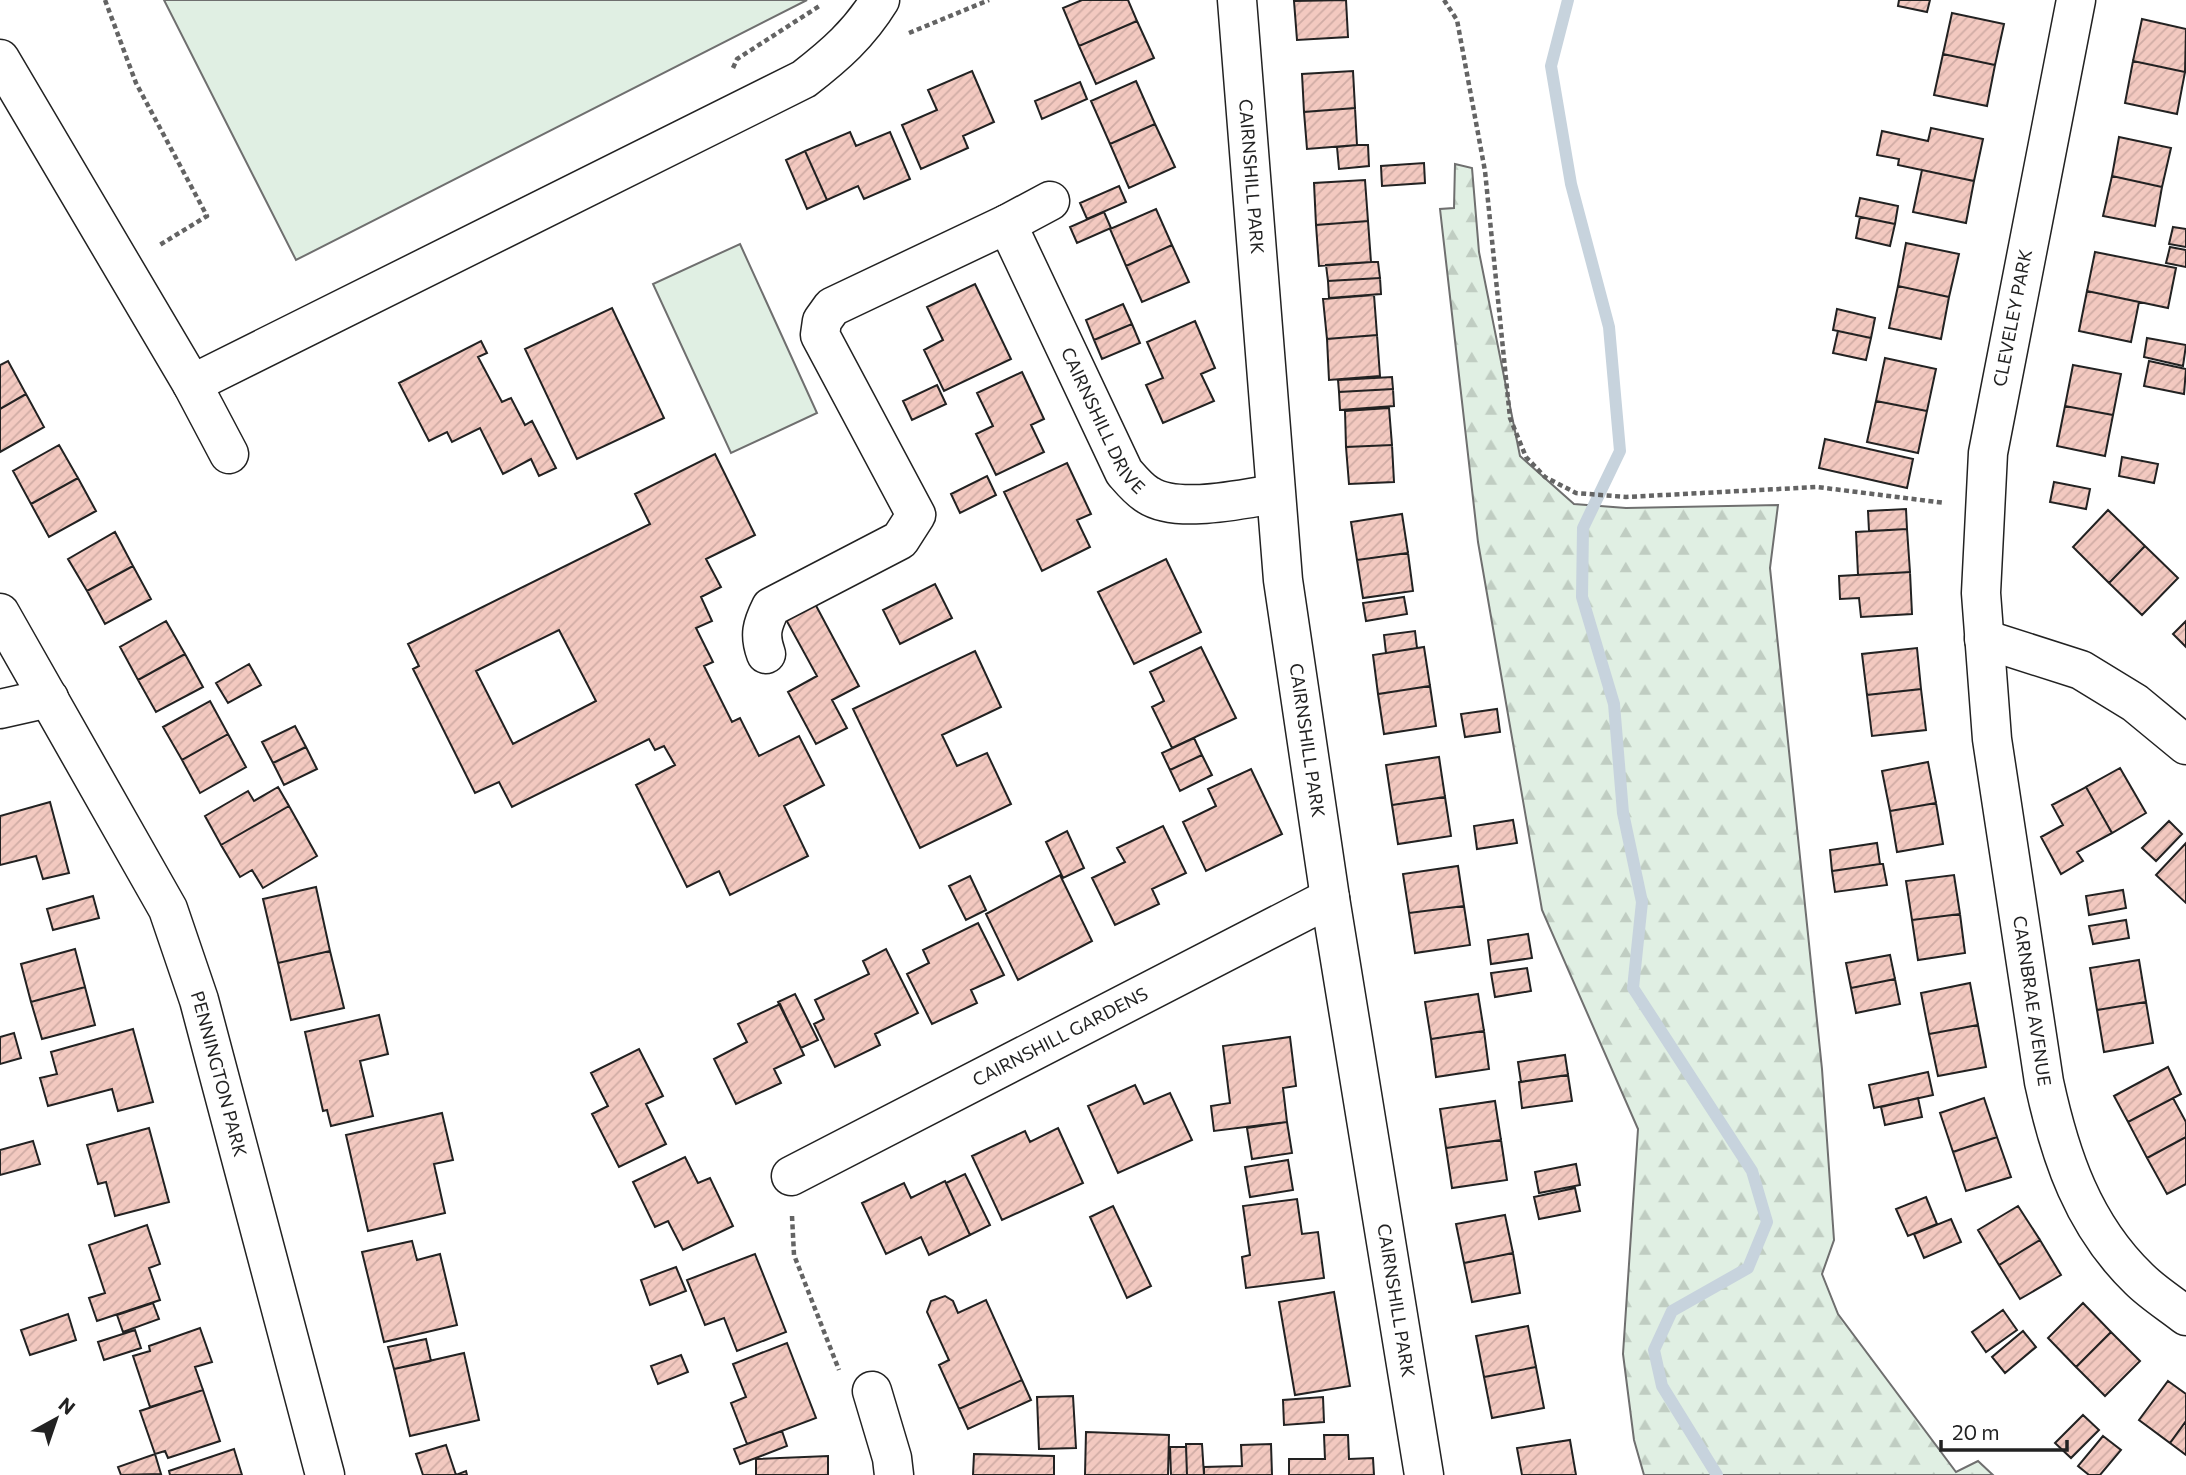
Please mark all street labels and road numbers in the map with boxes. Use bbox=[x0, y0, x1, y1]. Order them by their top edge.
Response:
street label: CAIRNSHILL PARK bbox=[1235, 98, 1269, 255]
street label: CLEVELEY PARK bbox=[1988, 247, 2036, 388]
street label: CAIRNSHILL DRIVE bbox=[1057, 344, 1150, 498]
street label: CAIRNSHILL PARK bbox=[1285, 662, 1330, 819]
street label: CARNBRAE AVENUE bbox=[2009, 914, 2056, 1088]
street label: CAIRNSHILL GARDENS bbox=[968, 982, 1151, 1091]
street label: PENNINGTON PARK bbox=[187, 988, 252, 1159]
street label: CAIRNSHILL PARK bbox=[1373, 1222, 1420, 1379]

